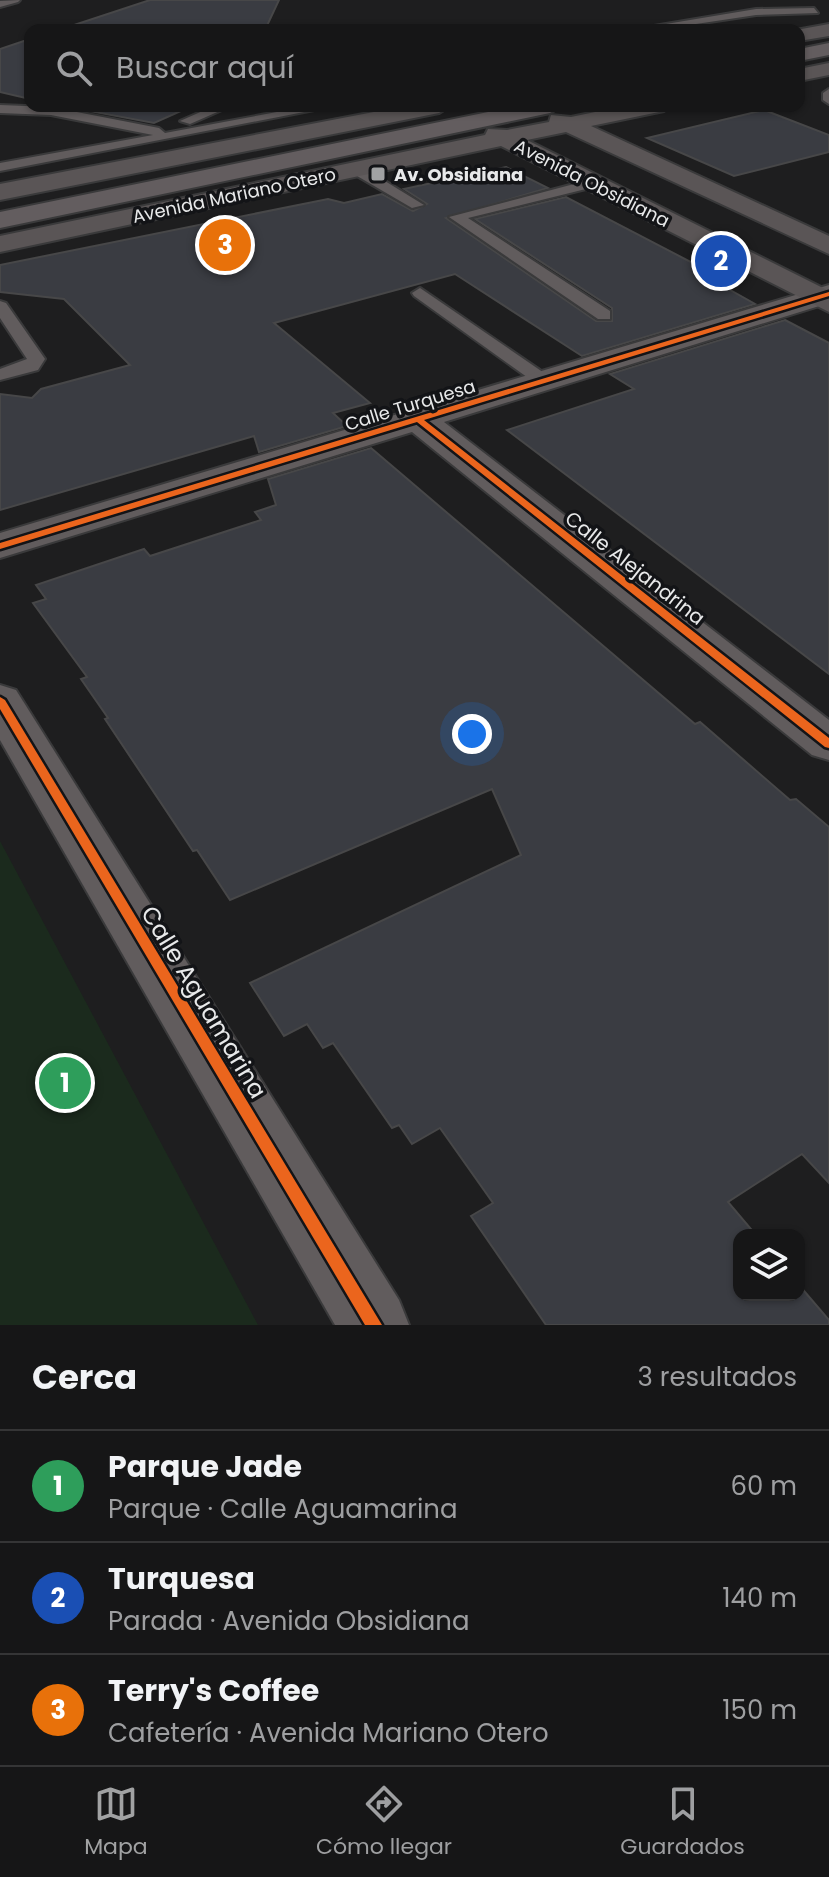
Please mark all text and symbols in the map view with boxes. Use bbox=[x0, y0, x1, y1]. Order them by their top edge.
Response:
search box bbox=[24, 24, 805, 112]
icon: search bbox=[52, 46, 96, 90]
text: Buscar aquí bbox=[116, 46, 294, 89]
street label: Avenida Obsidiana bbox=[510, 133, 674, 233]
street label: Avenida Mariano Otero bbox=[130, 161, 338, 229]
place label: Av. Obsidiana bbox=[394, 162, 523, 187]
marker: Av. Obsidiana bbox=[369, 165, 387, 183]
pin: 3 bbox=[199, 215, 251, 275]
pin: 2 bbox=[695, 231, 747, 291]
street label: Calle Turquesa bbox=[342, 373, 478, 437]
street label: Calle Alejandrina bbox=[559, 504, 711, 632]
your location bbox=[452, 714, 492, 754]
street label: Calle Aguamarina bbox=[133, 900, 275, 1104]
pin: 1 bbox=[39, 1053, 91, 1113]
map controls bbox=[733, 1229, 805, 1301]
button: layers bbox=[733, 1229, 805, 1301]
text: Cerca bbox=[32, 1353, 137, 1401]
text: 3 resultados bbox=[637, 1359, 797, 1395]
text: Parque Jade bbox=[108, 1445, 302, 1488]
text: 1 bbox=[53, 1468, 63, 1504]
text: 60 m bbox=[730, 1468, 797, 1504]
text: Parque · Calle Aguamarina bbox=[108, 1491, 458, 1527]
text: Turquesa bbox=[108, 1557, 255, 1600]
text: 2 bbox=[51, 1580, 65, 1616]
text: 140 m bbox=[722, 1580, 797, 1616]
text: Parada · Avenida Obsidiana bbox=[108, 1603, 470, 1639]
text: Terry's Coffee bbox=[108, 1669, 319, 1712]
text: 3 bbox=[50, 1692, 66, 1728]
text: 150 m bbox=[722, 1692, 797, 1728]
text: Cafetería · Avenida Mariano Otero bbox=[108, 1715, 549, 1751]
tab: Mapa bbox=[84, 1782, 148, 1863]
tab: Cómo llegar bbox=[316, 1782, 452, 1863]
tab: Guardados bbox=[620, 1782, 745, 1863]

